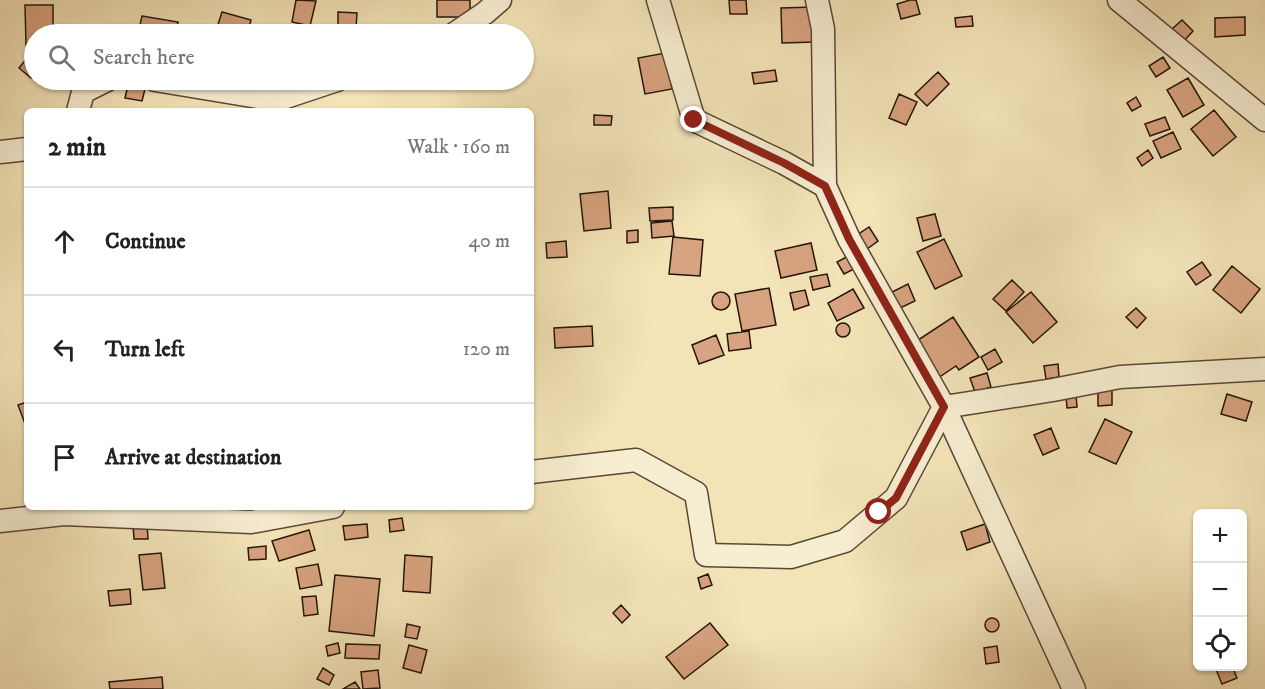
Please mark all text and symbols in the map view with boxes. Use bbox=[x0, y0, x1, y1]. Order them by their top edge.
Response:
search box bbox=[24, 24, 534, 90]
icon: search bbox=[45, 41, 78, 74]
text: Search here bbox=[93, 44, 195, 71]
route end bbox=[680, 106, 706, 132]
text: 2 min bbox=[48, 131, 106, 164]
text: Walk · 160 m bbox=[407, 135, 510, 160]
icon: ahead bbox=[48, 225, 81, 258]
text: Continue bbox=[105, 228, 186, 255]
text: 40 m bbox=[468, 229, 510, 254]
icon: left bbox=[48, 333, 81, 366]
text: Turn left bbox=[105, 336, 185, 363]
text: 120 m bbox=[463, 337, 510, 362]
icon: arrive bbox=[48, 441, 81, 474]
text: Arrive at destination bbox=[105, 444, 282, 471]
route start bbox=[865, 498, 891, 524]
map controls bbox=[1193, 509, 1247, 671]
button: + bbox=[1193, 509, 1247, 563]
button: − bbox=[1193, 563, 1247, 617]
button: locate bbox=[1193, 617, 1247, 671]

